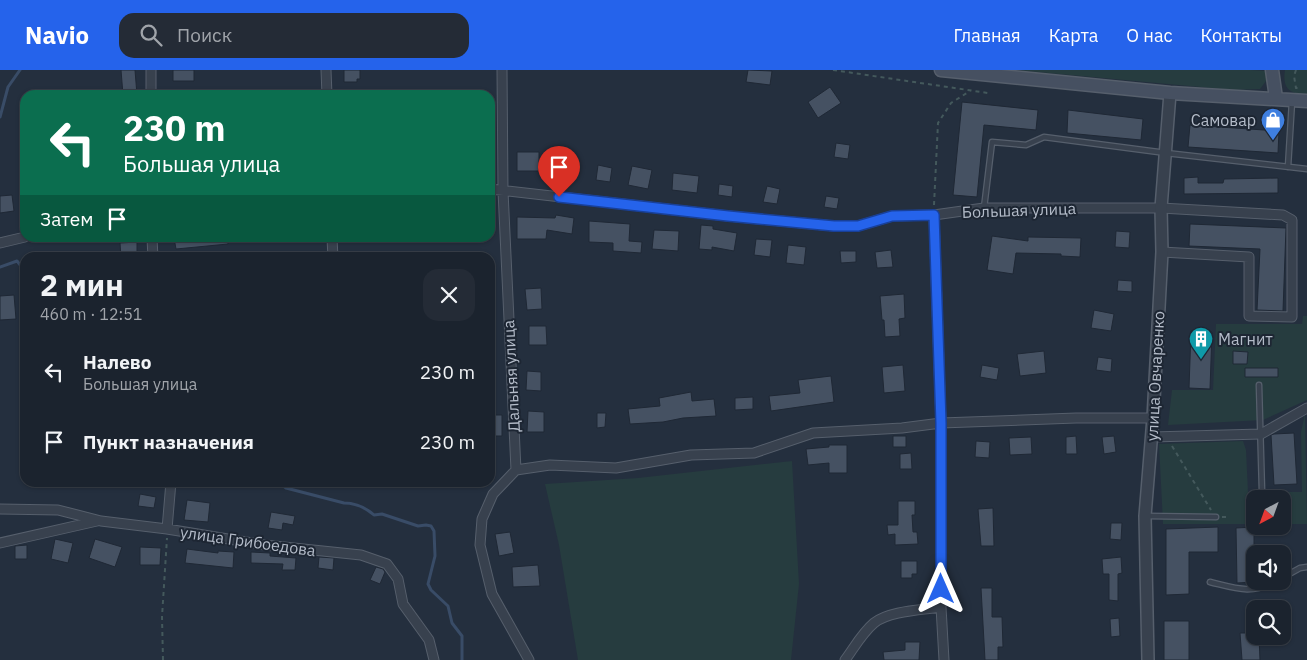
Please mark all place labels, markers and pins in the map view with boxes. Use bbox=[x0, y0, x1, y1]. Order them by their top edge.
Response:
shop icon: Самовар bbox=[1260, 107, 1286, 141]
place label: Самовар bbox=[1191, 110, 1256, 130]
pin bbox=[538, 146, 580, 197]
building icon: Магнит bbox=[1188, 326, 1214, 360]
place label: Магнит bbox=[1218, 329, 1273, 349]

